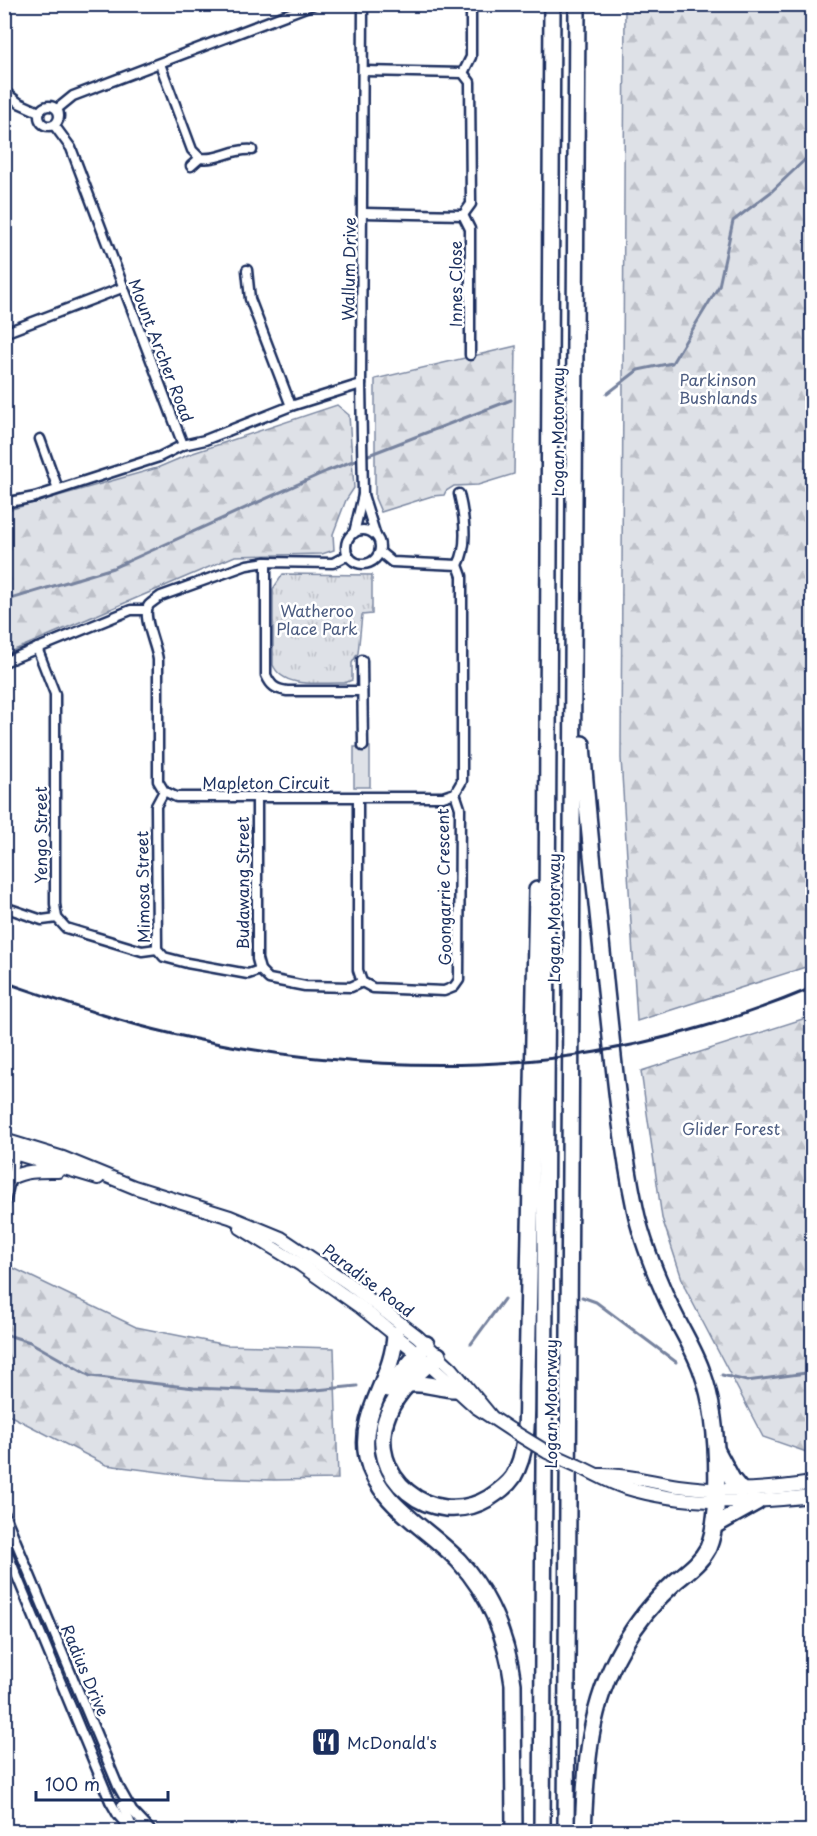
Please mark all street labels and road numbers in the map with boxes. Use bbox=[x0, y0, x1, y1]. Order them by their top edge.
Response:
street label: Wallum Drive bbox=[335, 217, 361, 321]
street label: Innes Close bbox=[443, 241, 467, 327]
street label: Mount Archer Road bbox=[124, 275, 200, 425]
street label: Logan Motorway bbox=[545, 367, 569, 497]
street label: Mapleton Circuit bbox=[202, 770, 330, 794]
street label: Yengo Street bbox=[28, 786, 52, 884]
street label: Goongarrie Crescent bbox=[430, 808, 456, 966]
street label: Budawang Street bbox=[230, 816, 254, 950]
street label: Mimosa Street bbox=[129, 830, 155, 943]
street label: Logan Motorway bbox=[541, 853, 565, 983]
street label: Paradise Road bbox=[318, 1238, 420, 1322]
street label: Logan Motorway bbox=[538, 1339, 562, 1469]
street label: Radius Drive bbox=[56, 1620, 116, 1720]

